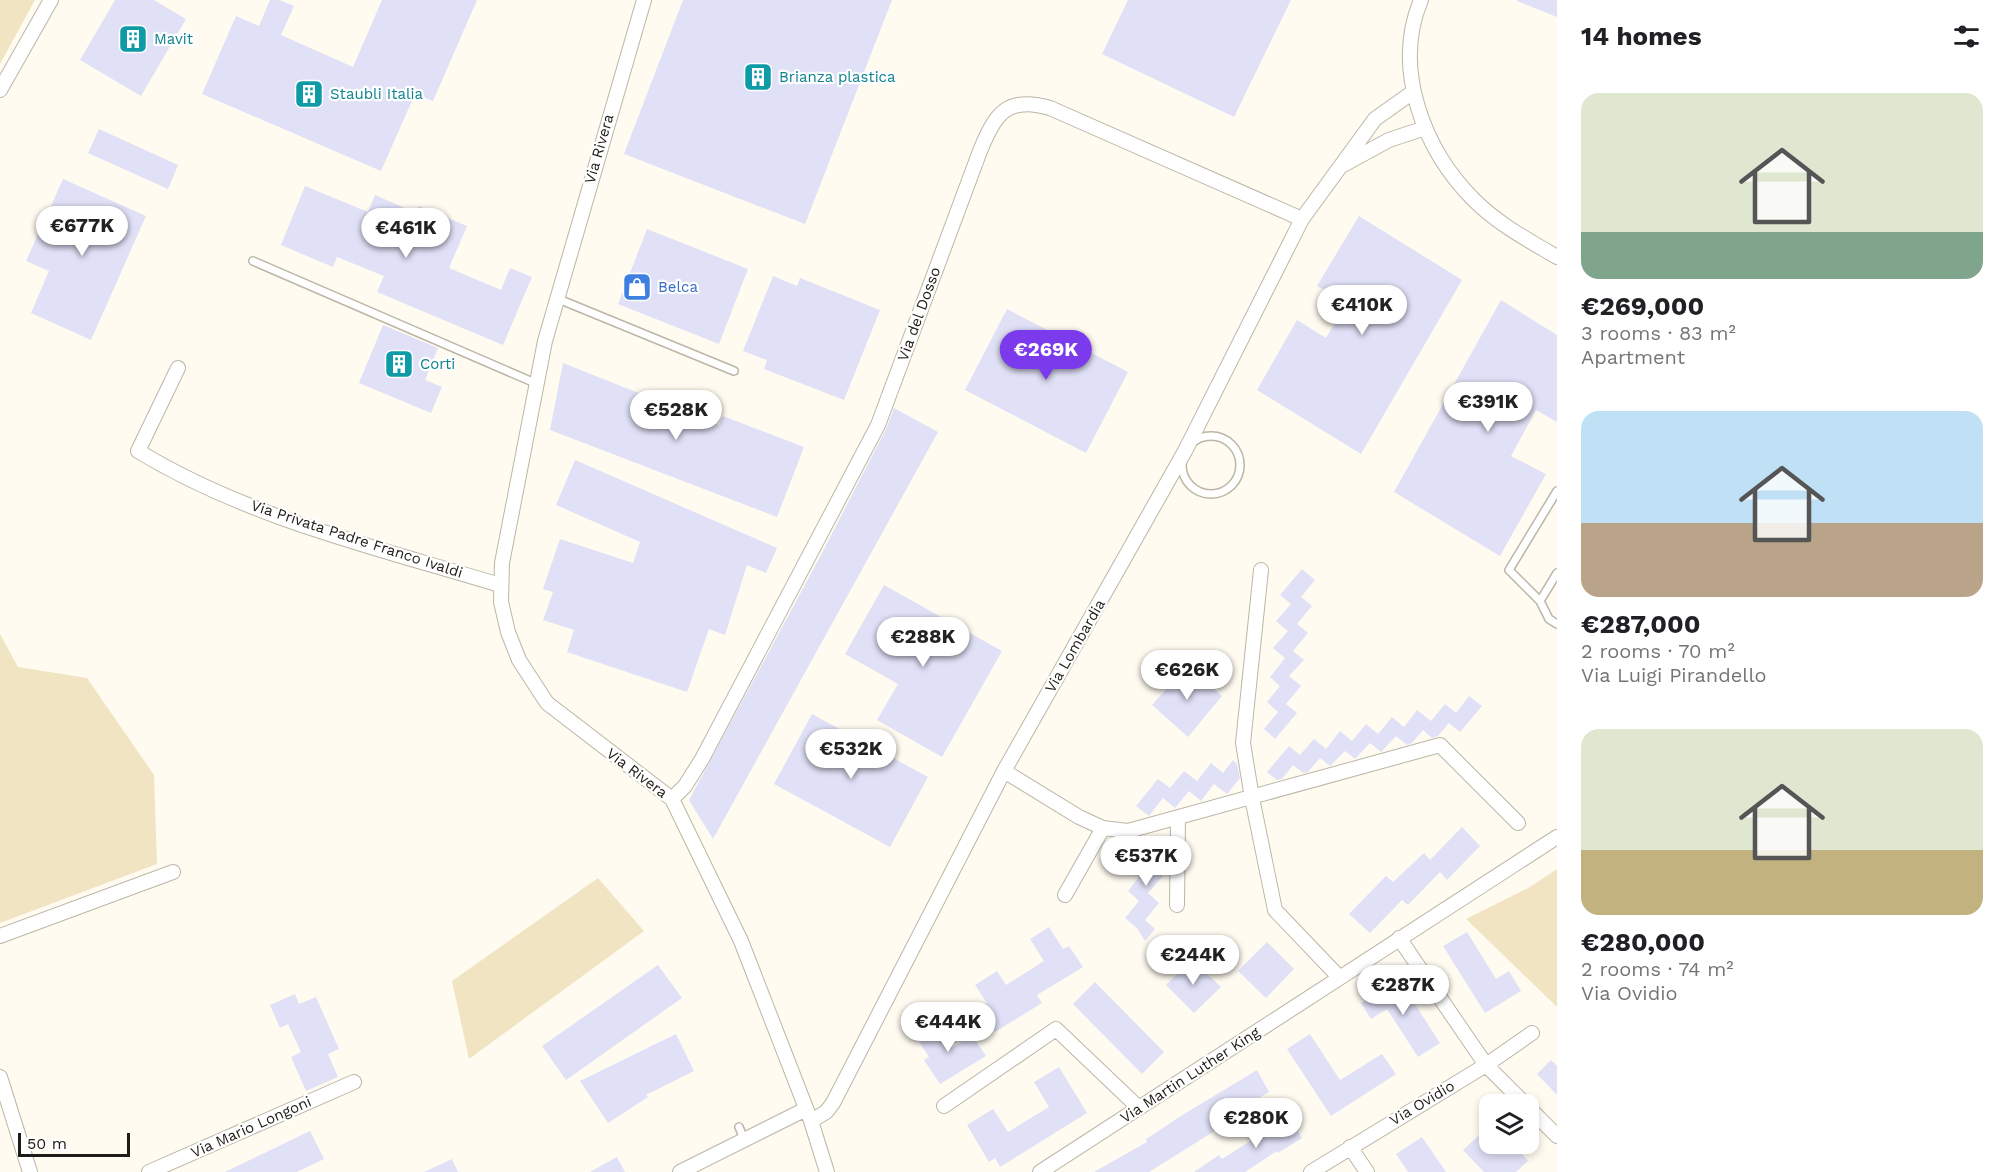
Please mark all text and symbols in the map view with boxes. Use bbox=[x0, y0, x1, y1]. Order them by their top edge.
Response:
icon: filters bbox=[1950, 20, 1983, 53]
text: 14 homes bbox=[1581, 21, 1702, 51]
building icon: Mavit bbox=[117, 23, 149, 55]
place label: Mavit bbox=[154, 30, 194, 48]
building icon: Brianza plastica bbox=[742, 61, 774, 93]
place label: Brianza plastica bbox=[779, 68, 896, 86]
building icon: Staubli Italia bbox=[293, 78, 325, 110]
place label: Staubli Italia bbox=[330, 85, 424, 103]
street label: Via Rivera bbox=[580, 112, 618, 186]
icon: home bbox=[1728, 132, 1836, 240]
pin: €677K bbox=[40, 206, 124, 257]
pin: €461K bbox=[364, 208, 448, 259]
text: €677K bbox=[50, 213, 114, 237]
text: €461K bbox=[375, 215, 437, 239]
street label: Via del Dosso bbox=[894, 264, 944, 364]
shop icon: Belca bbox=[621, 271, 653, 303]
place label: Belca bbox=[658, 278, 698, 296]
pin: €410K bbox=[1320, 285, 1404, 336]
text: €269,000 bbox=[1581, 291, 1704, 321]
text: €410K bbox=[1331, 292, 1393, 316]
text: 3 rooms · 83 m² bbox=[1581, 321, 1736, 345]
pin: €269K bbox=[1004, 330, 1088, 381]
text: €269K bbox=[1014, 337, 1078, 361]
text: Apartment bbox=[1581, 345, 1685, 369]
building icon: Corti bbox=[383, 348, 415, 380]
place label: Corti bbox=[420, 355, 455, 373]
pin: €391K bbox=[1446, 382, 1530, 433]
text: €391K bbox=[1458, 389, 1518, 413]
pin: €528K bbox=[634, 390, 718, 441]
text: €528K bbox=[644, 397, 708, 421]
icon: home bbox=[1728, 450, 1836, 558]
street label: Via Privata Padre Franco Ivaldi bbox=[249, 496, 465, 582]
street label: Via Lombardia bbox=[1041, 596, 1109, 696]
text: €287,000 bbox=[1581, 609, 1700, 639]
pin: €288K bbox=[881, 617, 965, 668]
text: €288K bbox=[891, 624, 955, 648]
text: 2 rooms · 70 m² bbox=[1581, 639, 1735, 663]
pin: €626K bbox=[1145, 650, 1229, 701]
text: €626K bbox=[1155, 657, 1219, 681]
text: Via Luigi Pirandello bbox=[1581, 663, 1767, 687]
pin: €532K bbox=[809, 729, 893, 780]
text: €532K bbox=[819, 736, 883, 760]
street label: Via Rivera bbox=[603, 744, 671, 802]
icon: home bbox=[1728, 768, 1836, 876]
pin: €537K bbox=[1104, 836, 1188, 887]
text: €537K bbox=[1114, 843, 1178, 867]
text: €280,000 bbox=[1581, 927, 1705, 957]
pin: €244K bbox=[1151, 935, 1235, 986]
text: €244K bbox=[1160, 942, 1226, 966]
text: 2 rooms · 74 m² bbox=[1581, 957, 1734, 981]
pin: €287K bbox=[1361, 965, 1445, 1016]
text: €287K bbox=[1371, 972, 1435, 996]
text: Via Ovidio bbox=[1581, 981, 1678, 1005]
pin: €444K bbox=[906, 1002, 990, 1053]
text: €444K bbox=[915, 1009, 981, 1033]
street label: Via Martin Luther King bbox=[1117, 1023, 1263, 1127]
street label: Via Ovidio bbox=[1386, 1077, 1458, 1129]
street label: Via Mario Longoni bbox=[188, 1092, 314, 1162]
map controls bbox=[1479, 1094, 1539, 1154]
button: layers bbox=[1479, 1094, 1539, 1154]
pin: €280K bbox=[1214, 1098, 1298, 1149]
text: €280K bbox=[1223, 1105, 1289, 1129]
scale bar bbox=[18, 1130, 130, 1158]
text: 50 m bbox=[27, 1134, 67, 1153]

